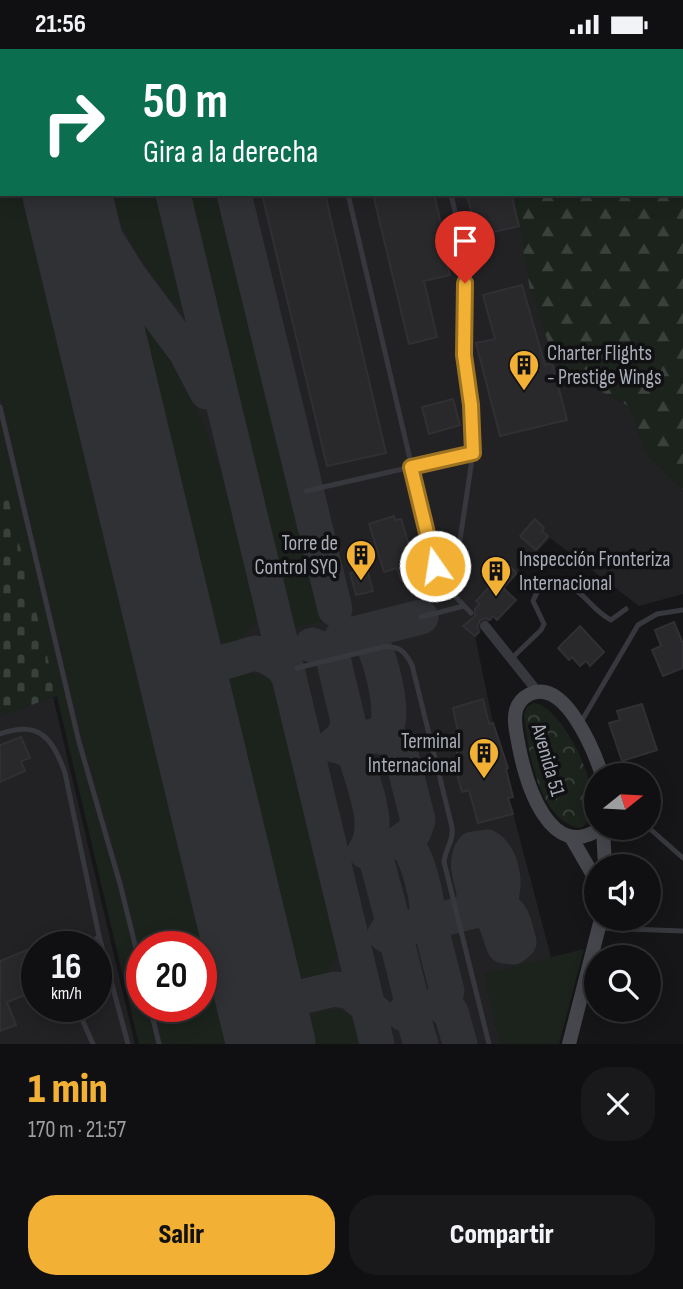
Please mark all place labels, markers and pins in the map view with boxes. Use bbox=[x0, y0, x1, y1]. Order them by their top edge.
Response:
pin bbox=[435, 211, 495, 283]
place label: Charter Flights - Prestige Wings bbox=[547, 341, 661, 390]
building icon: Charter Flights - Prestige Wings bbox=[507, 348, 541, 392]
place label: Torre de Control SYQ bbox=[254, 531, 338, 580]
building icon: Torre de Control SYQ bbox=[344, 538, 378, 582]
place label: Inspección Fronteriza Internacional bbox=[519, 547, 670, 596]
building icon: Inspección Fronteriza Internacional bbox=[479, 554, 513, 598]
place label: Terminal Internacional bbox=[368, 729, 461, 778]
building icon: Terminal Internacional bbox=[467, 736, 501, 780]

